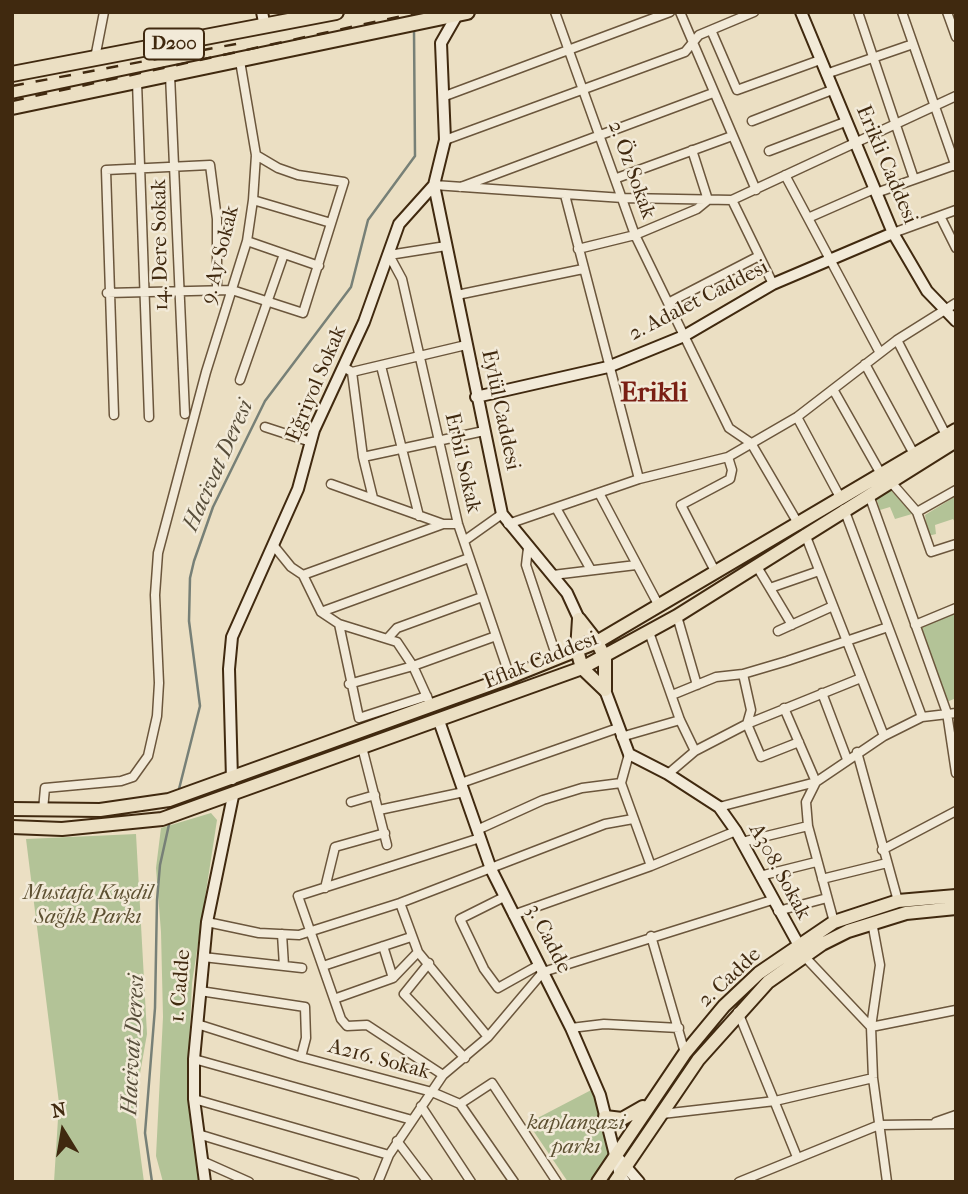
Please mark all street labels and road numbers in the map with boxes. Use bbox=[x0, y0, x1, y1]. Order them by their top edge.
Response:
road number: D200 bbox=[144, 28, 204, 60]
street label: Erikli Caddesi bbox=[850, 102, 922, 228]
street label: 2. Öz Sokak bbox=[602, 118, 660, 222]
street label: 14. Dere Sokak bbox=[147, 179, 175, 311]
street label: 9. Ay Sokak bbox=[197, 203, 245, 307]
street label: 2. Adalet Caddesi bbox=[625, 255, 773, 347]
street label: Eğriyol Sokak bbox=[281, 322, 353, 446]
street label: Eylül Caddesi bbox=[475, 347, 525, 473]
street label: Erbil Sokak bbox=[438, 411, 486, 515]
street label: Eflak Caddesi bbox=[480, 627, 602, 695]
street label: A308. Sokak bbox=[742, 820, 816, 924]
street label: 3. Cadde bbox=[520, 900, 576, 978]
street label: 2. Cadde bbox=[693, 943, 767, 1013]
street label: 1. Cadde bbox=[165, 948, 197, 1024]
street label: A216. Sokak bbox=[325, 1034, 433, 1086]

